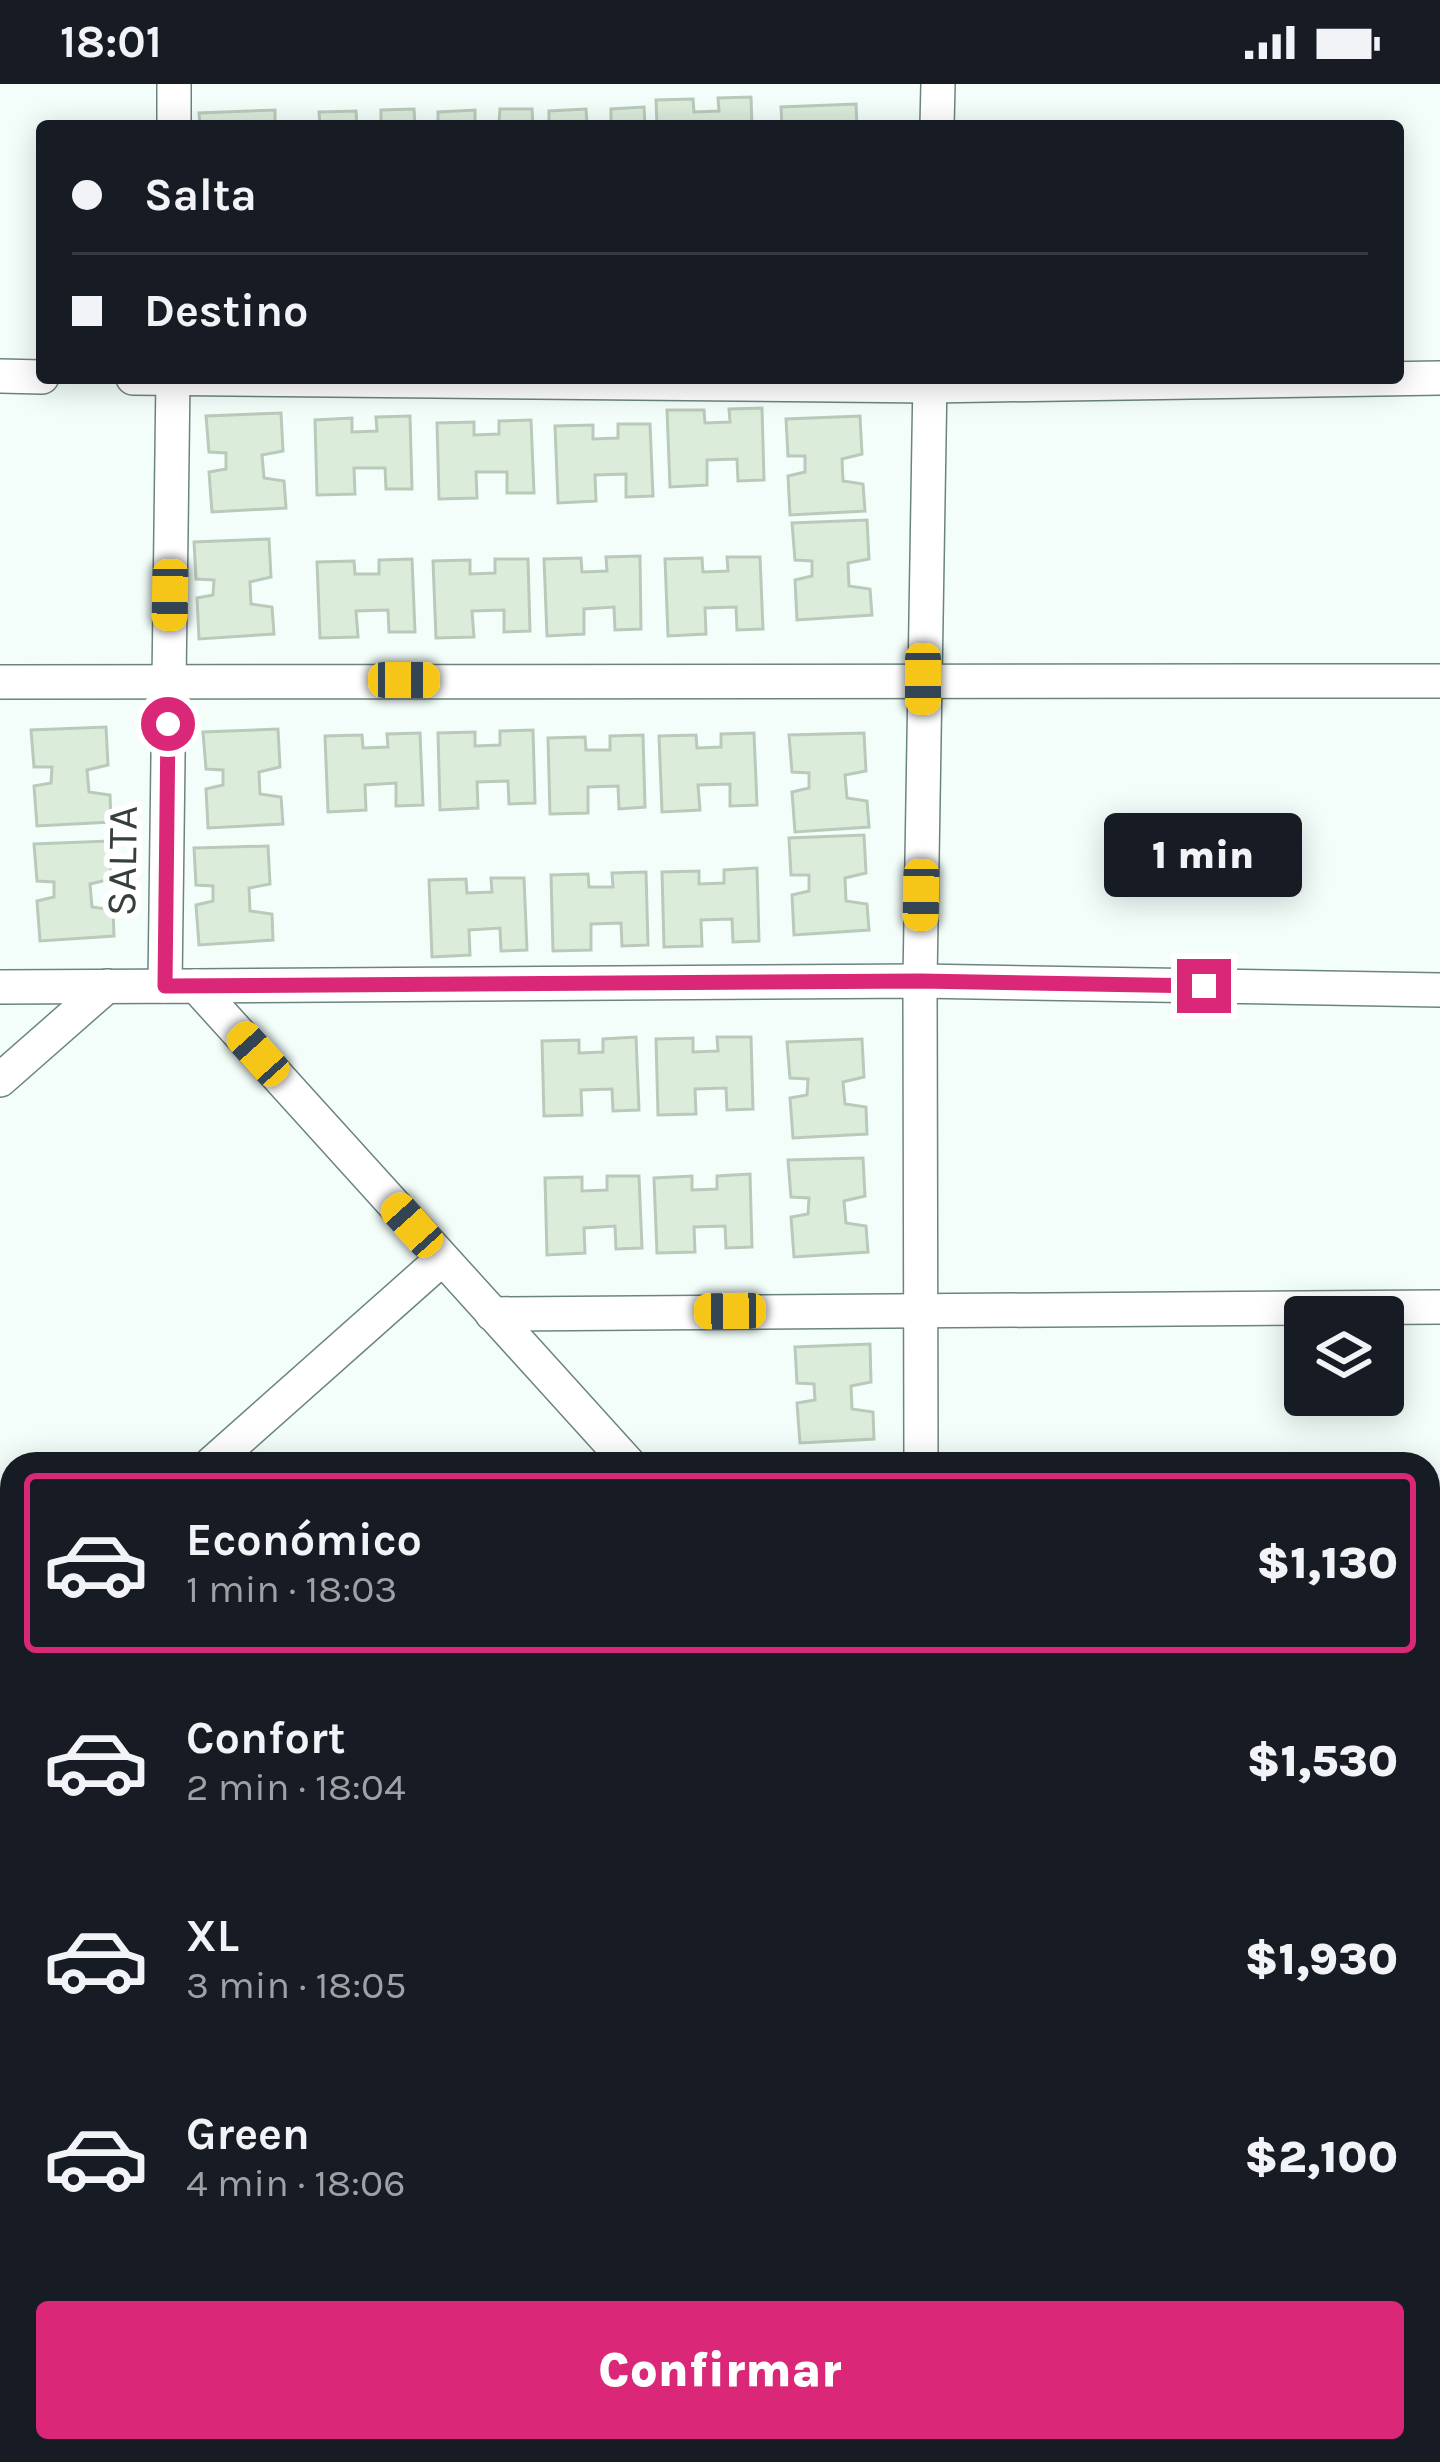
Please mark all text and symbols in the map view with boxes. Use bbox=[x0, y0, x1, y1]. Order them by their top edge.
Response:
text: 18:01 bbox=[60, 16, 162, 68]
text: Salta bbox=[144, 169, 257, 221]
text: Destino bbox=[144, 285, 309, 337]
car bbox=[151, 559, 189, 631]
car bbox=[905, 643, 941, 715]
car bbox=[368, 662, 440, 698]
route start bbox=[141, 697, 195, 751]
street label: SALTA bbox=[96, 805, 148, 917]
callout: 1 min bbox=[1105, 812, 1303, 896]
text: 1 min bbox=[1152, 832, 1254, 878]
car bbox=[902, 859, 940, 931]
route end bbox=[1177, 959, 1231, 1013]
car bbox=[221, 1015, 295, 1093]
car bbox=[375, 1186, 449, 1264]
car bbox=[694, 1292, 766, 1330]
map controls bbox=[1284, 1296, 1404, 1416]
button: layers bbox=[1284, 1296, 1404, 1416]
icon: car bbox=[42, 1509, 150, 1617]
text: Económico bbox=[186, 1514, 422, 1566]
text: $1,130 bbox=[1256, 1537, 1398, 1589]
text: 1 min · 18:03 bbox=[186, 1566, 397, 1612]
icon: car bbox=[42, 1707, 150, 1815]
text: Confort bbox=[186, 1712, 345, 1764]
text: $1,530 bbox=[1247, 1735, 1398, 1787]
text: 2 min · 18:04 bbox=[186, 1764, 406, 1810]
icon: car bbox=[42, 1905, 150, 2013]
text: XL bbox=[186, 1910, 239, 1962]
text: $1,930 bbox=[1245, 1933, 1398, 1985]
text: 3 min · 18:05 bbox=[186, 1962, 406, 2008]
icon: car bbox=[42, 2103, 150, 2211]
text: Green bbox=[186, 2108, 310, 2160]
text: $2,100 bbox=[1244, 2131, 1398, 2183]
text: 4 min · 18:06 bbox=[186, 2160, 406, 2206]
button: Confirmar bbox=[36, 2301, 1404, 2439]

